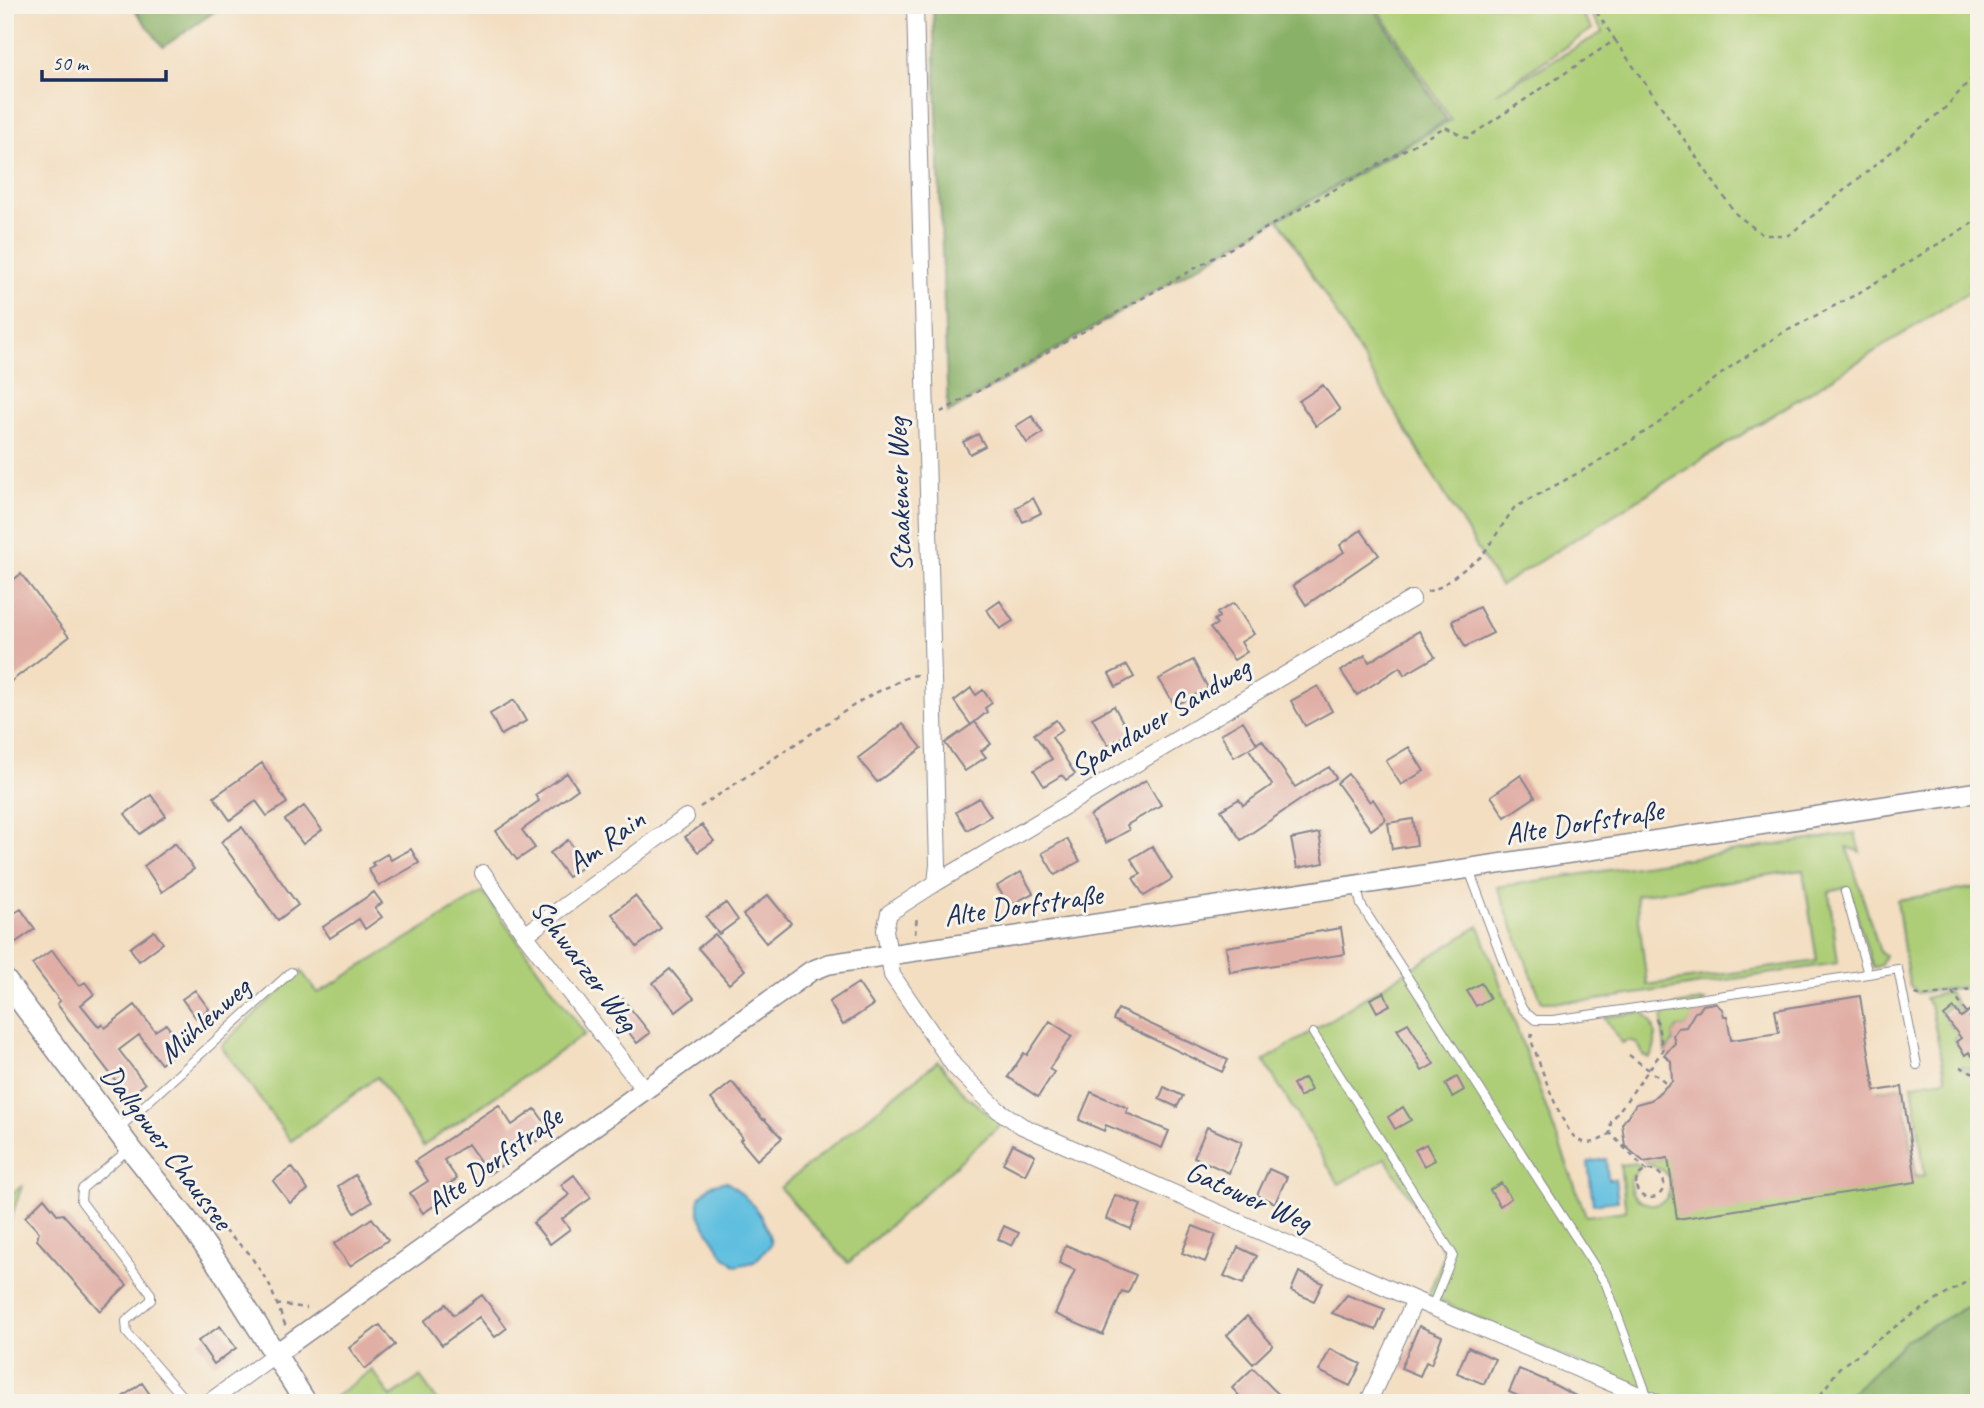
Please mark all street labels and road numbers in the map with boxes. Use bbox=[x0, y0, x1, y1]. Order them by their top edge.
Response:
street label: Staakener Weg bbox=[877, 415, 921, 573]
street label: Spandauer Sandweg bbox=[1063, 647, 1259, 786]
street label: Alte Dorfstraße bbox=[1502, 790, 1668, 853]
street label: Am Rain bbox=[560, 800, 653, 882]
street label: Alte Dorfstraße bbox=[941, 875, 1107, 935]
street label: Schwarzer Weg bbox=[523, 891, 648, 1040]
street label: Mühlenweg bbox=[150, 967, 260, 1071]
street label: Dallgower Chaussee bbox=[93, 1057, 243, 1239]
street label: Alte Dorfstraße bbox=[418, 1096, 571, 1222]
street label: Gatower Weg bbox=[1180, 1151, 1319, 1241]

